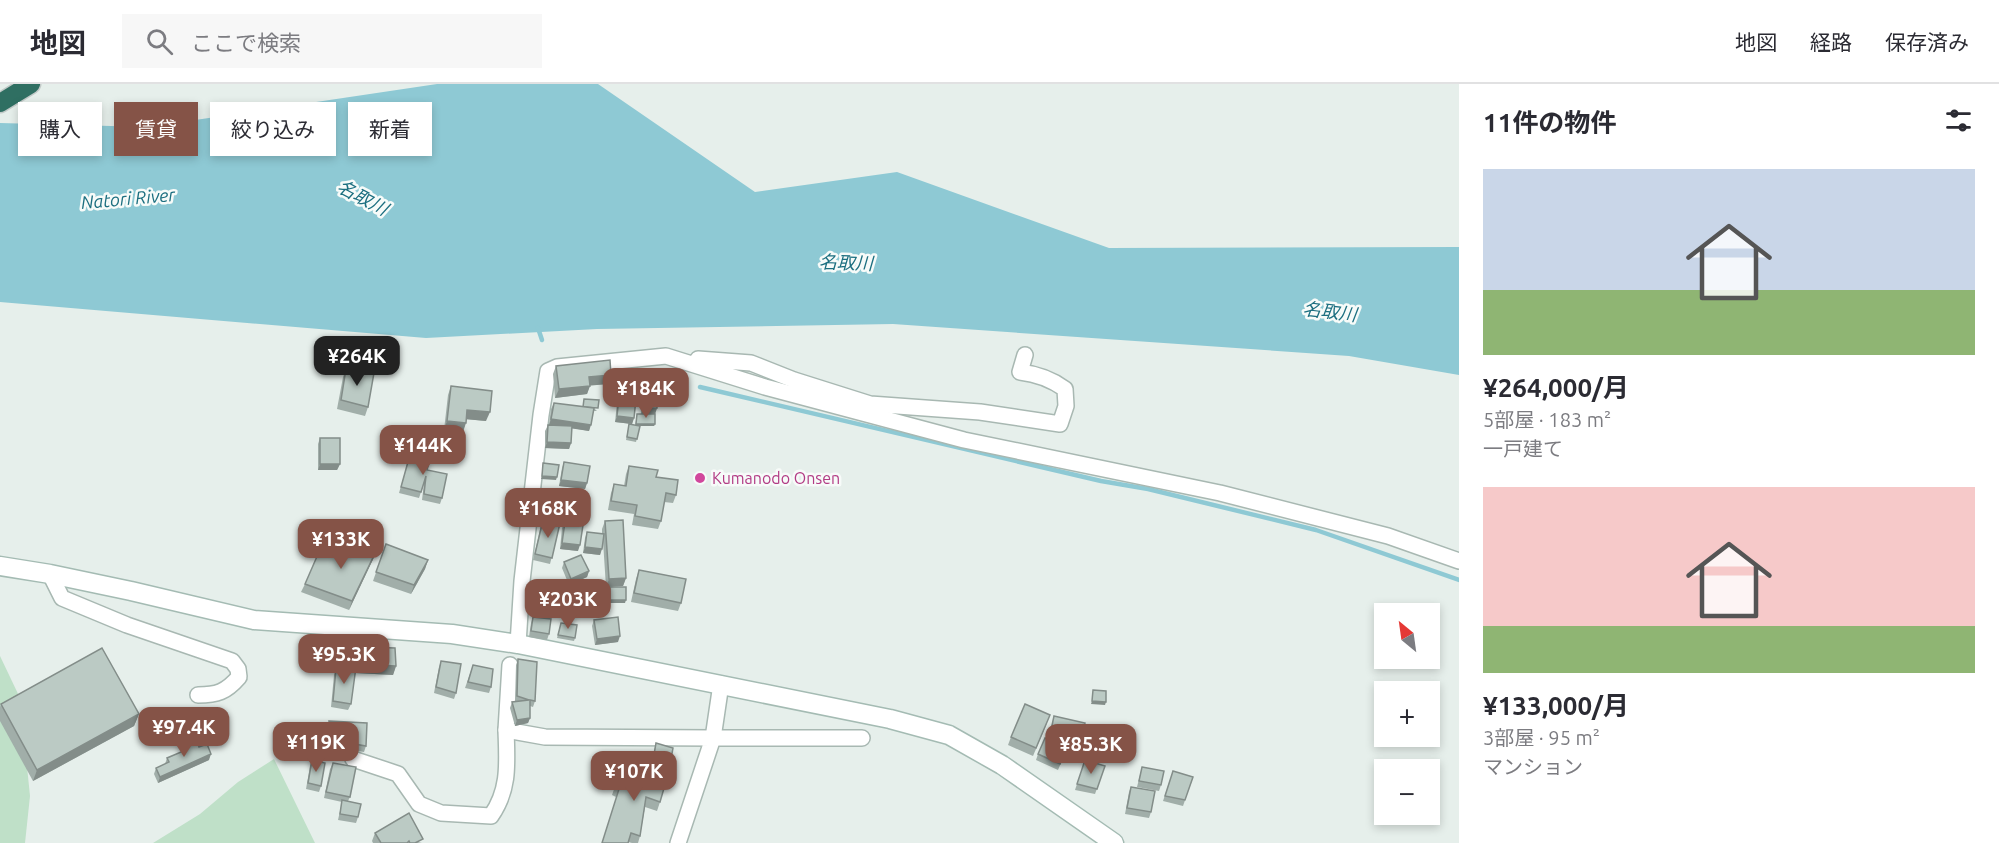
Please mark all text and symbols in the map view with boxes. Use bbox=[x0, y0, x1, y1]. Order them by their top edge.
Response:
search box bbox=[122, 14, 542, 68]
icon: search bbox=[143, 25, 176, 58]
text: 地図 bbox=[30, 27, 86, 58]
text: ここで検索 bbox=[191, 30, 301, 55]
text: 地図 bbox=[1735, 30, 1777, 54]
text: 経路 bbox=[1810, 30, 1852, 54]
text: 保存済み bbox=[1885, 30, 1969, 54]
chip: 購入 bbox=[18, 102, 102, 156]
chip: 賃貸 bbox=[114, 102, 198, 156]
chip: 絞り込み bbox=[210, 102, 336, 156]
chip: 新着 bbox=[348, 102, 432, 156]
icon: filters bbox=[1942, 104, 1975, 137]
text: 11件の物件 bbox=[1483, 108, 1616, 137]
water label: 名取川 bbox=[334, 175, 393, 219]
water label: Natori River bbox=[80, 184, 177, 212]
icon: home bbox=[1675, 208, 1783, 316]
water label: 名取川 bbox=[819, 251, 875, 273]
water label: 名取川 bbox=[1302, 298, 1360, 324]
pin: ¥264K bbox=[315, 336, 399, 387]
text: ¥264K bbox=[328, 344, 386, 367]
pin: ¥184K bbox=[604, 368, 688, 419]
text: ¥264,000/月 bbox=[1483, 373, 1629, 402]
text: ¥184K bbox=[617, 376, 675, 399]
text: 5部屋 · 183 m² bbox=[1483, 408, 1611, 431]
pin: ¥144K bbox=[381, 425, 465, 476]
text: ¥144K bbox=[394, 433, 452, 456]
text: 一戸建て bbox=[1483, 437, 1563, 460]
place label: Kumanodo Onsen bbox=[712, 469, 840, 487]
marker: Kumanodo Onsen bbox=[693, 471, 707, 485]
pin: ¥168K bbox=[506, 488, 590, 539]
text: ¥168K bbox=[519, 496, 577, 519]
pin: ¥133K bbox=[299, 519, 383, 570]
icon: home bbox=[1675, 526, 1783, 634]
text: ¥133K bbox=[312, 527, 370, 550]
pin: ¥203K bbox=[526, 579, 610, 630]
text: ¥203K bbox=[539, 587, 597, 610]
north arrow bbox=[1374, 603, 1440, 669]
map controls bbox=[1374, 603, 1440, 825]
pin: ¥95.3K bbox=[295, 634, 393, 685]
text: ¥95.3K bbox=[312, 642, 376, 665]
button: + bbox=[1374, 681, 1440, 747]
text: ¥133,000/月 bbox=[1483, 691, 1629, 720]
pin: ¥97.4K bbox=[135, 707, 233, 758]
text: ¥97.4K bbox=[152, 715, 216, 738]
pin: ¥119K bbox=[274, 722, 358, 773]
pin: ¥85.3K bbox=[1042, 724, 1140, 775]
text: 3部屋 · 95 m² bbox=[1483, 726, 1600, 749]
text: ¥119K bbox=[287, 730, 345, 753]
text: ¥85.3K bbox=[1059, 732, 1123, 755]
pin: ¥107K bbox=[592, 751, 676, 802]
text: マンション bbox=[1483, 755, 1583, 778]
text: ¥107K bbox=[605, 759, 663, 782]
button: − bbox=[1374, 759, 1440, 825]

